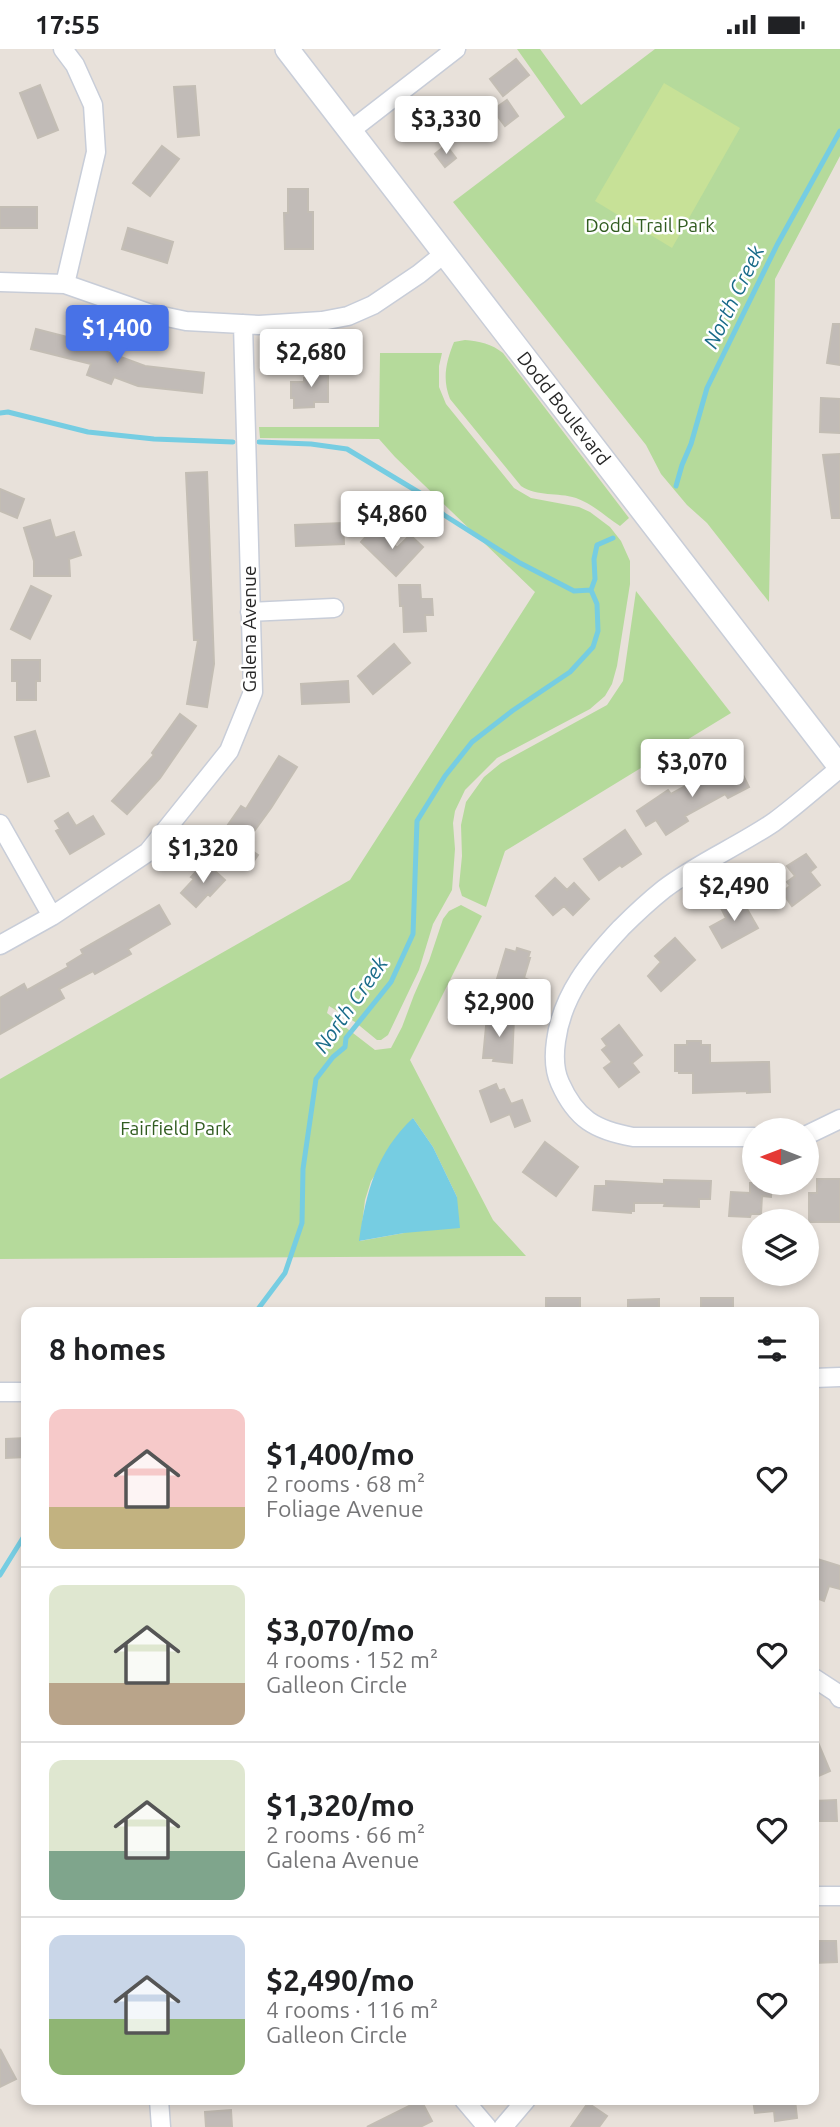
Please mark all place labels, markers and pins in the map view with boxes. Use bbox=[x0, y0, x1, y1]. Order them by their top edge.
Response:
pin: $3,330 bbox=[389, 97, 503, 156]
pin: $1,400 bbox=[60, 305, 174, 365]
pin: $2,680 bbox=[254, 329, 368, 389]
pin: $4,860 bbox=[335, 491, 449, 551]
pin: $3,070 bbox=[635, 739, 749, 799]
pin: $1,320 bbox=[146, 825, 260, 885]
pin: $2,490 bbox=[677, 863, 791, 923]
pin: $2,900 bbox=[442, 979, 556, 1039]

